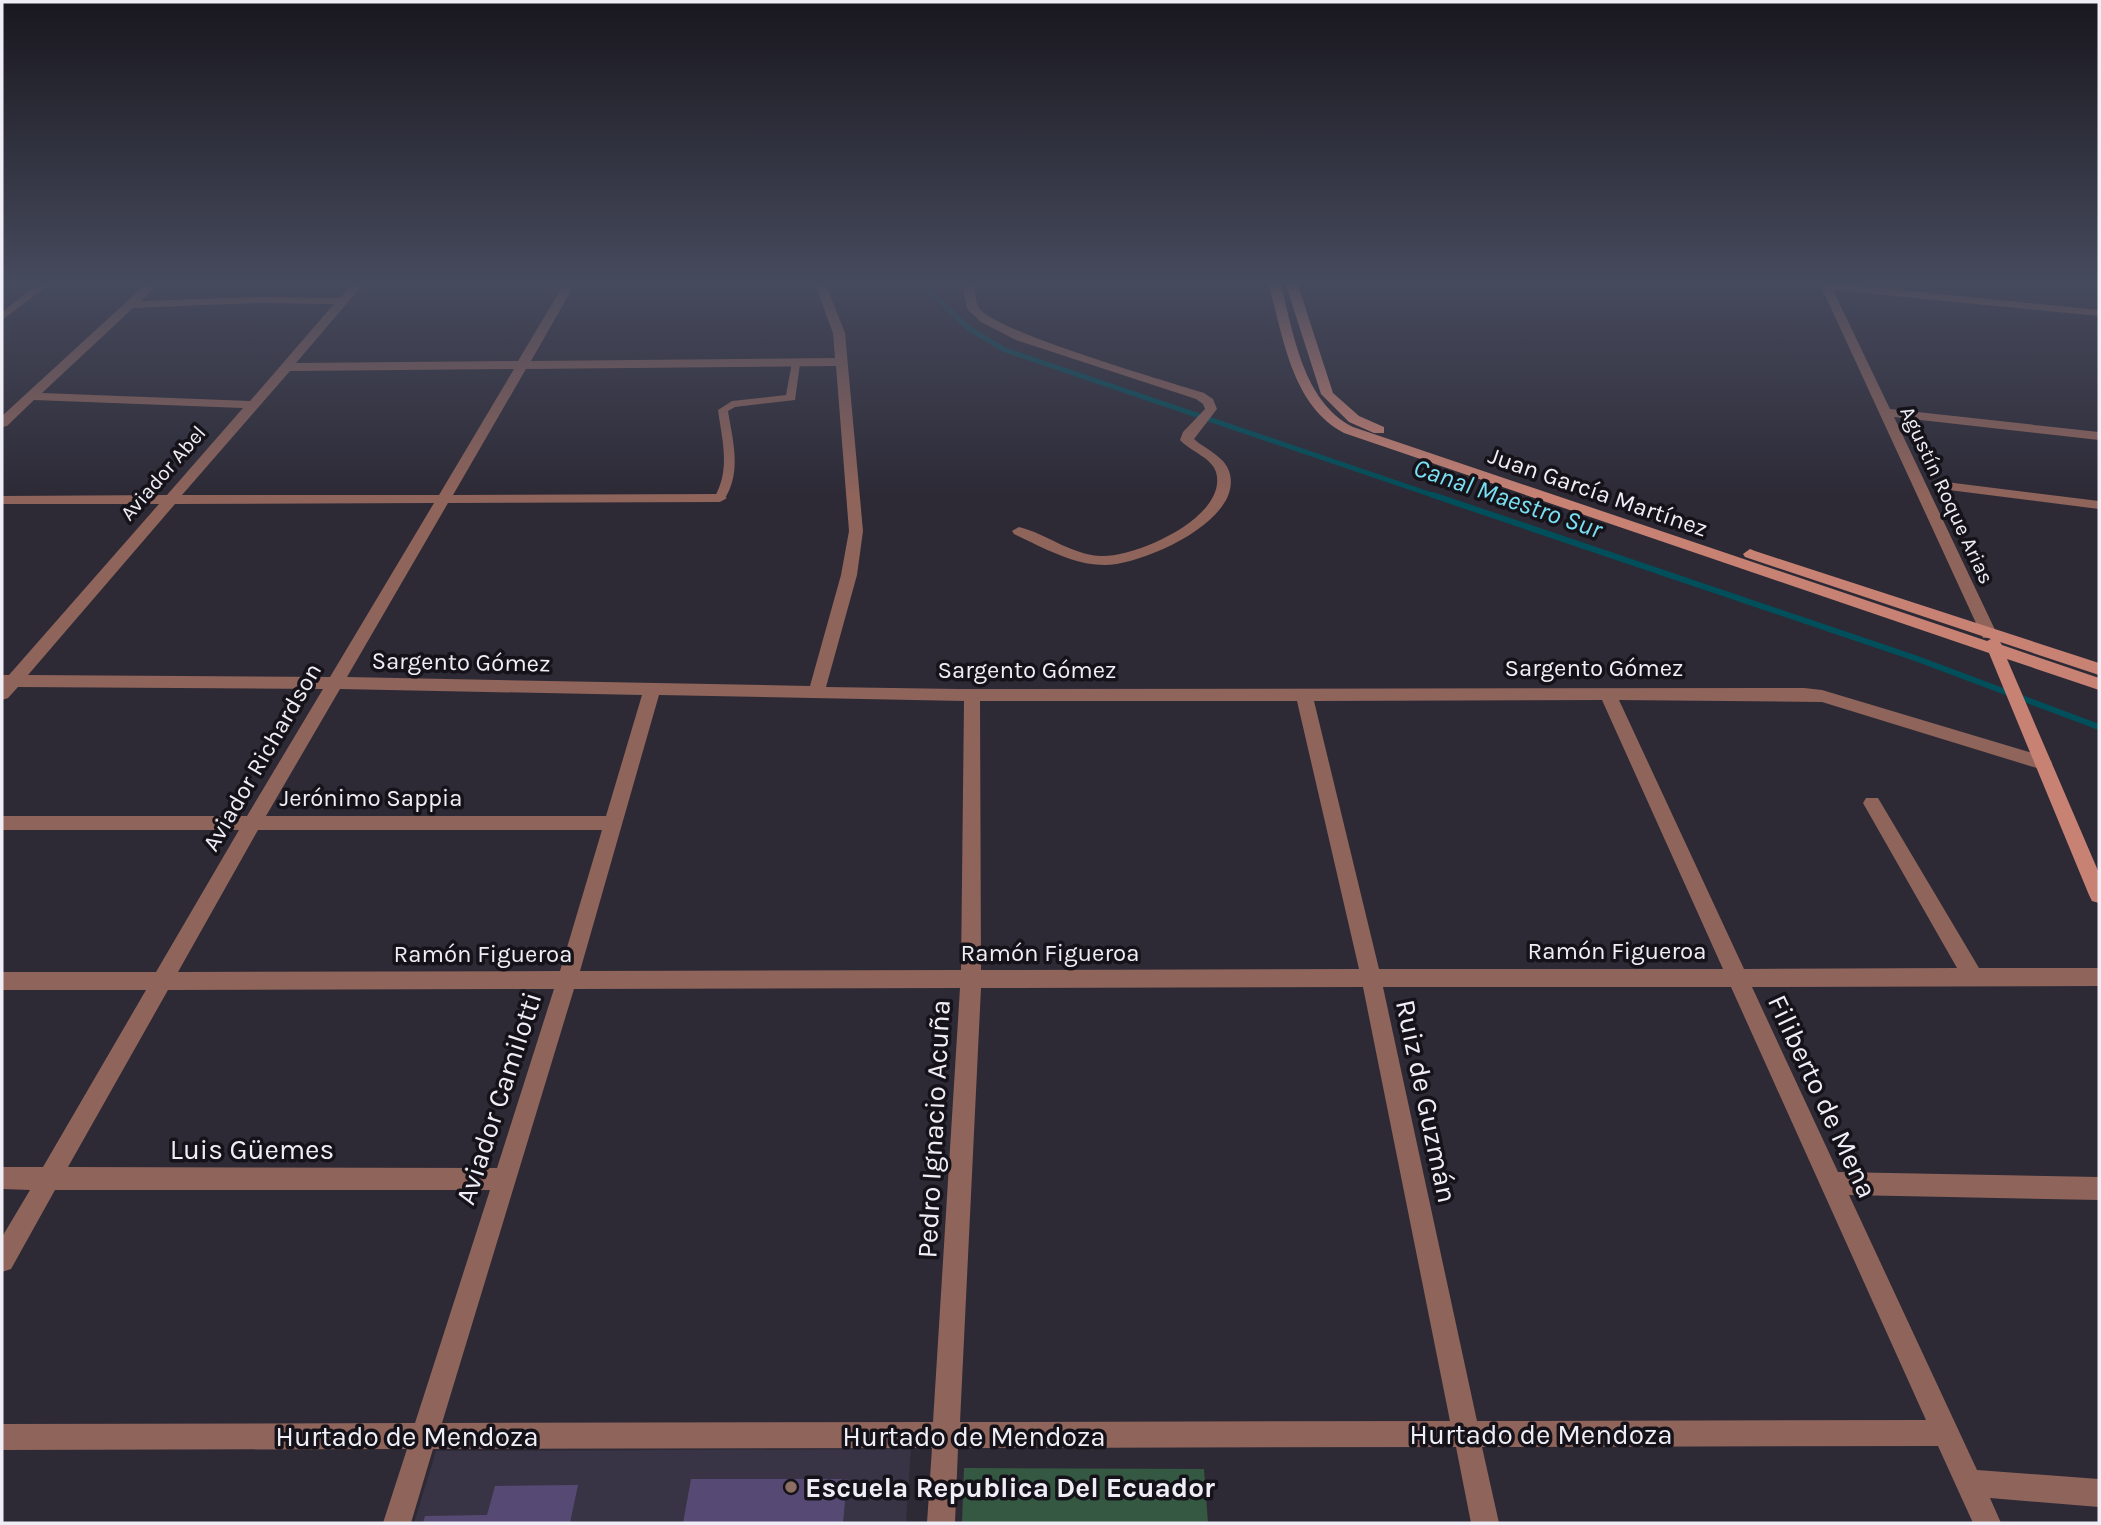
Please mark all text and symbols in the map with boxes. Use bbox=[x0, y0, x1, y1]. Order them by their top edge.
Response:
street label: Agustín Roque Arias bbox=[1895, 402, 1999, 588]
street label: Aviador Abel bbox=[115, 421, 211, 525]
street label: Juan García Martínez bbox=[1485, 441, 1711, 543]
water label: Canal Maestro Sur bbox=[1409, 452, 1607, 546]
street label: Sargento Gómez bbox=[371, 646, 551, 678]
street label: Sargento Gómez bbox=[1505, 654, 1683, 682]
street label: Sargento Gómez bbox=[938, 656, 1116, 684]
street label: Aviador Richardson bbox=[197, 658, 327, 856]
street label: Jerónimo Sappia bbox=[280, 784, 462, 812]
street label: Ramón Figueroa bbox=[1528, 937, 1706, 965]
street label: Ramón Figueroa bbox=[961, 939, 1139, 967]
street label: Ramón Figueroa bbox=[394, 940, 572, 968]
street label: Aviador Camilotti bbox=[449, 988, 548, 1209]
street label: Filiberto de Mena bbox=[1761, 989, 1884, 1203]
street label: Ruiz de Guzmán bbox=[1389, 997, 1464, 1206]
street label: Pedro Ignacio Acuña bbox=[910, 999, 957, 1259]
street label: Luis Güemes bbox=[170, 1133, 334, 1166]
street label: Hurtado de Mendoza bbox=[1409, 1418, 1673, 1451]
street label: Hurtado de Mendoza bbox=[275, 1420, 539, 1453]
street label: Hurtado de Mendoza bbox=[842, 1420, 1106, 1453]
place label: Escuela Republica Del Ecuador bbox=[805, 1471, 1215, 1504]
marker: Escuela Republica Del Ecuador bbox=[783, 1479, 799, 1495]

